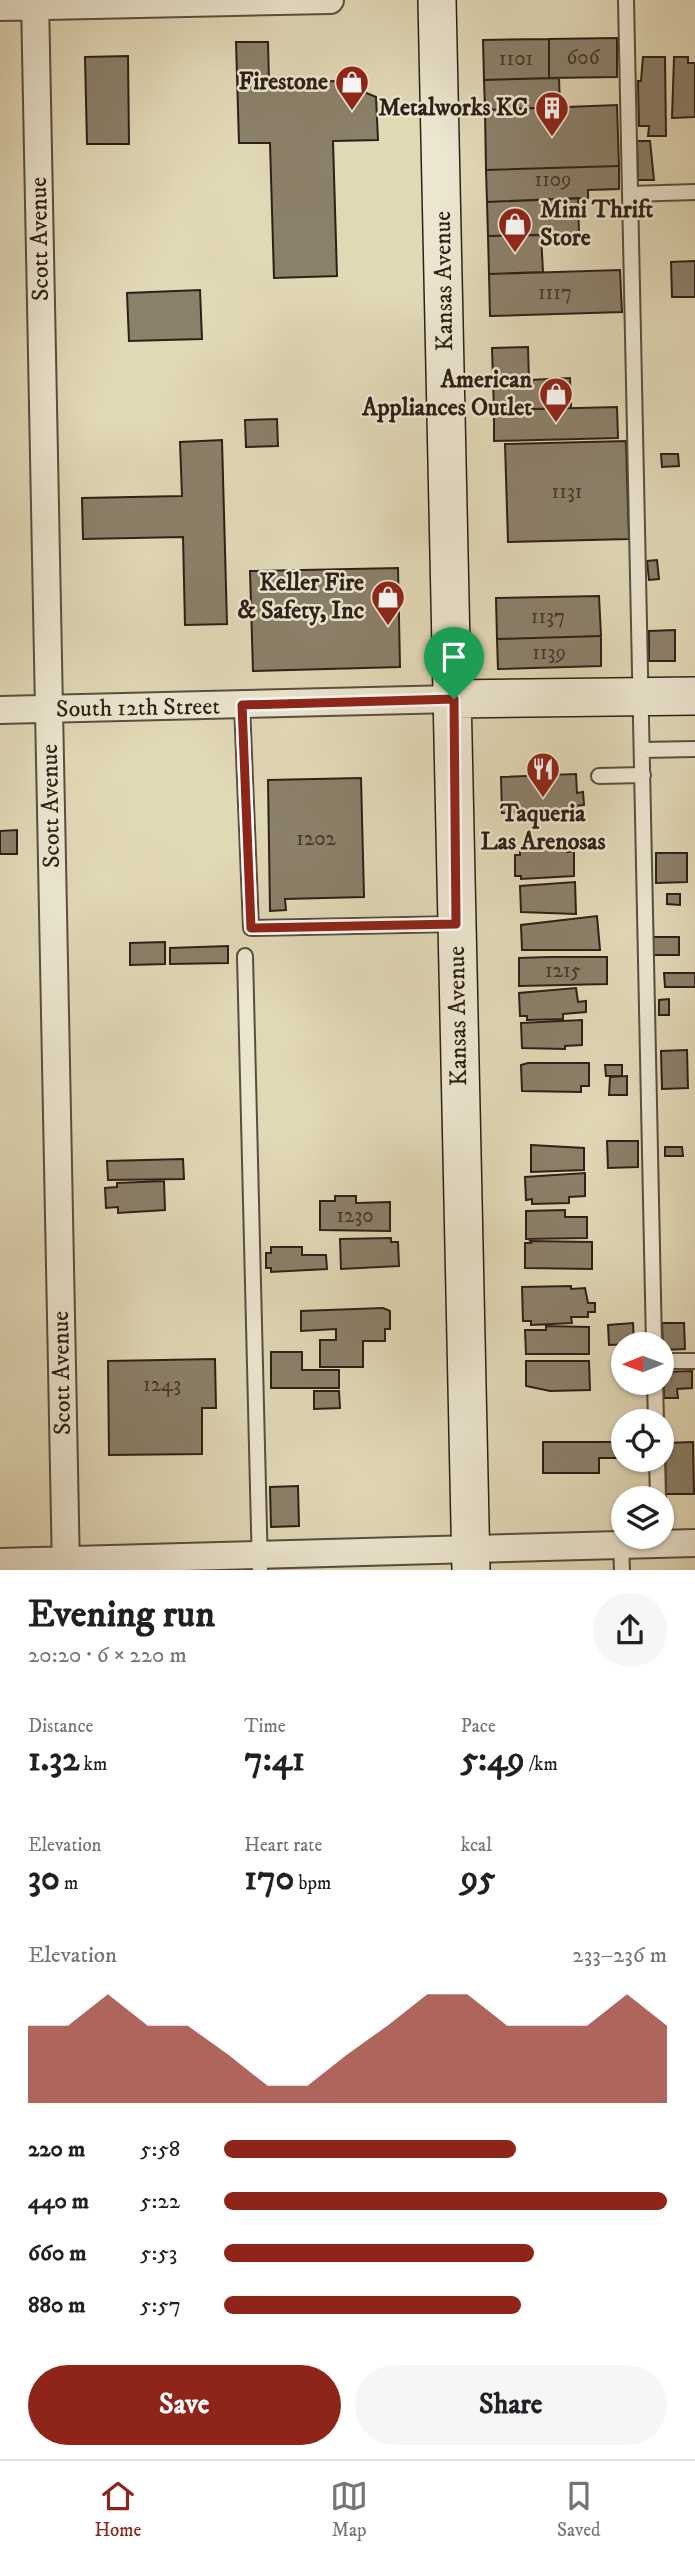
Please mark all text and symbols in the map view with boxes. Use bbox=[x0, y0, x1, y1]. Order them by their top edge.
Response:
house number: 606 bbox=[566, 45, 601, 71]
house number: 1101 bbox=[499, 46, 533, 72]
shop icon: Firestone bbox=[333, 63, 371, 112]
place label: Firestone bbox=[238, 67, 328, 97]
building icon: Metalworks KC bbox=[533, 89, 571, 138]
place label: Metalworks KC bbox=[378, 93, 528, 123]
house number: 1109 bbox=[534, 167, 572, 193]
street label: Scott Avenue bbox=[24, 177, 56, 301]
place label: Mini Thrift Store bbox=[540, 195, 654, 253]
shop icon: Mini Thrift Store bbox=[496, 205, 534, 254]
street label: Kansas Avenue bbox=[428, 211, 460, 351]
house number: 1117 bbox=[538, 280, 572, 306]
place label: American Appliances Outlet bbox=[361, 365, 532, 423]
shop icon: American Appliances Outlet bbox=[537, 375, 575, 424]
house number: 1131 bbox=[552, 479, 582, 505]
place label: Keller Fire & Safety, Inc bbox=[237, 568, 365, 626]
shop icon: Keller Fire & Safety, Inc bbox=[369, 578, 407, 627]
house number: 1137 bbox=[531, 604, 565, 630]
pin bbox=[424, 627, 484, 699]
icon: arrive bbox=[435, 638, 473, 676]
house number: 1139 bbox=[532, 640, 566, 666]
street label: South 12th Street bbox=[56, 692, 221, 724]
street label: Scott Avenue bbox=[35, 744, 67, 868]
restaurant icon: Taqueria Las Arenosas bbox=[524, 750, 562, 799]
place label: Taqueria Las Arenosas bbox=[480, 799, 606, 857]
house number: 1202 bbox=[296, 826, 336, 852]
street label: Kansas Avenue bbox=[442, 946, 474, 1086]
house number: 1215 bbox=[545, 958, 581, 984]
house number: 1230 bbox=[336, 1203, 374, 1229]
street label: Scott Avenue bbox=[46, 1311, 78, 1435]
north arrow bbox=[611, 1332, 674, 1395]
map controls bbox=[611, 1332, 674, 1549]
house number: 1243 bbox=[143, 1372, 181, 1398]
button: locate bbox=[611, 1409, 674, 1472]
button: layers bbox=[611, 1486, 674, 1549]
text: Evening run bbox=[28, 1591, 215, 1639]
button: share bbox=[593, 1593, 667, 1667]
text: 20:20 · 6 × 220 m bbox=[28, 1641, 187, 1670]
text: Distance bbox=[28, 1715, 93, 1738]
text: Time bbox=[244, 1715, 286, 1738]
text: Pace bbox=[461, 1715, 496, 1738]
text: 1.32 bbox=[28, 1738, 79, 1782]
text: 7:41 bbox=[244, 1738, 305, 1782]
text: 5:49 bbox=[461, 1738, 525, 1782]
text: km bbox=[79, 1753, 107, 1776]
text: /km bbox=[525, 1753, 558, 1776]
text: Elevation bbox=[28, 1834, 102, 1857]
text: Heart rate bbox=[244, 1834, 322, 1857]
text: kcal bbox=[461, 1834, 492, 1857]
text: 30 bbox=[28, 1857, 60, 1901]
text: 170 bbox=[244, 1857, 294, 1901]
text: 95 bbox=[461, 1857, 496, 1901]
text: m bbox=[60, 1872, 78, 1895]
text: bpm bbox=[294, 1872, 331, 1895]
text: Elevation bbox=[28, 1941, 117, 1970]
text: 233–236 m bbox=[572, 1941, 667, 1970]
text: 220 m bbox=[28, 2135, 85, 2164]
text: 5:58 bbox=[140, 2135, 180, 2164]
text: 440 m bbox=[28, 2187, 89, 2216]
text: 5:22 bbox=[140, 2187, 180, 2216]
text: 660 m bbox=[28, 2239, 87, 2268]
text: 5:53 bbox=[140, 2239, 177, 2268]
text: 880 m bbox=[28, 2291, 86, 2320]
text: 5:57 bbox=[140, 2291, 181, 2320]
button: Save bbox=[28, 2365, 341, 2445]
button: Share bbox=[355, 2365, 667, 2445]
tab: Home bbox=[94, 2477, 141, 2542]
tab: Map bbox=[330, 2477, 368, 2542]
tab: Saved bbox=[557, 2477, 601, 2542]

